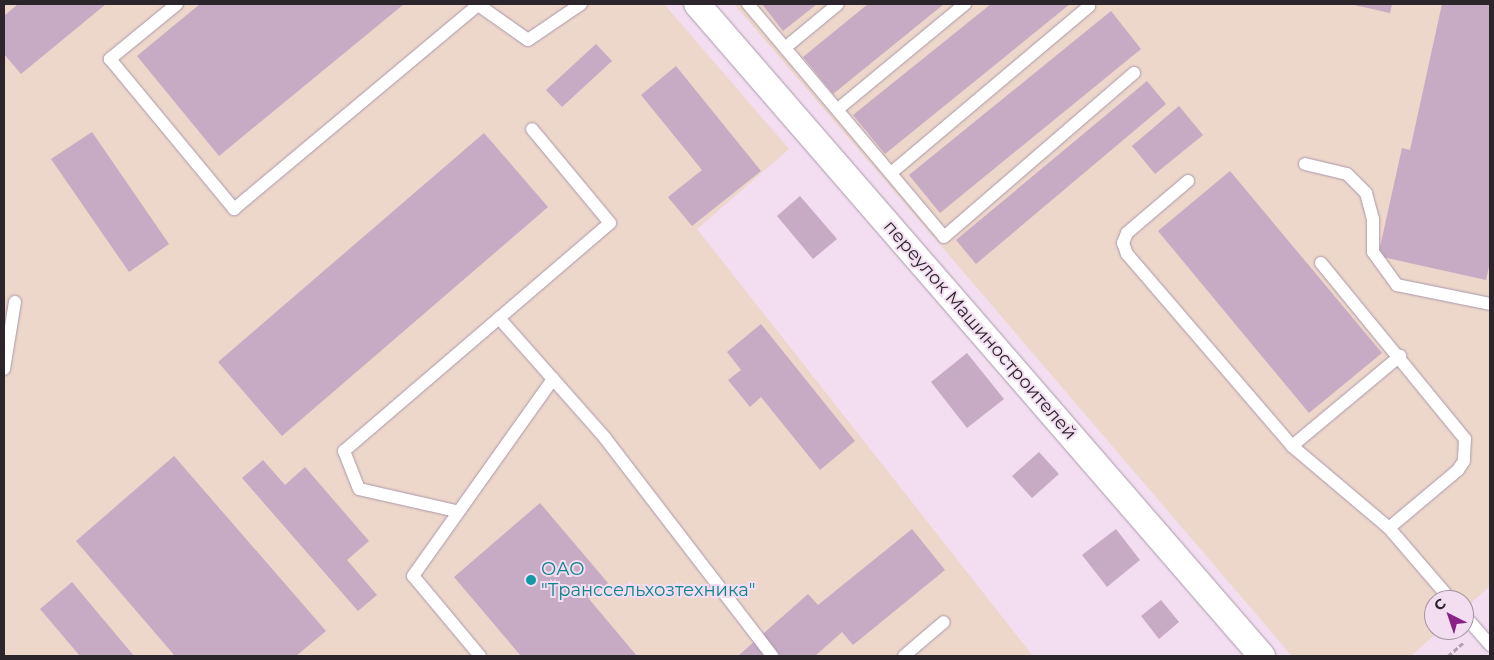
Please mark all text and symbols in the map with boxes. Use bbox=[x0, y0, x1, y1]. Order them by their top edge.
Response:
street label: переулок Машиностроителей bbox=[879, 216, 1081, 444]
place label: ОАО "Транссельхозтехника" bbox=[541, 559, 755, 602]
marker: ОАО "Транссельхозтехника" bbox=[525, 574, 537, 586]
north arrow bbox=[1424, 590, 1474, 640]
text: С bbox=[1430, 594, 1450, 615]

